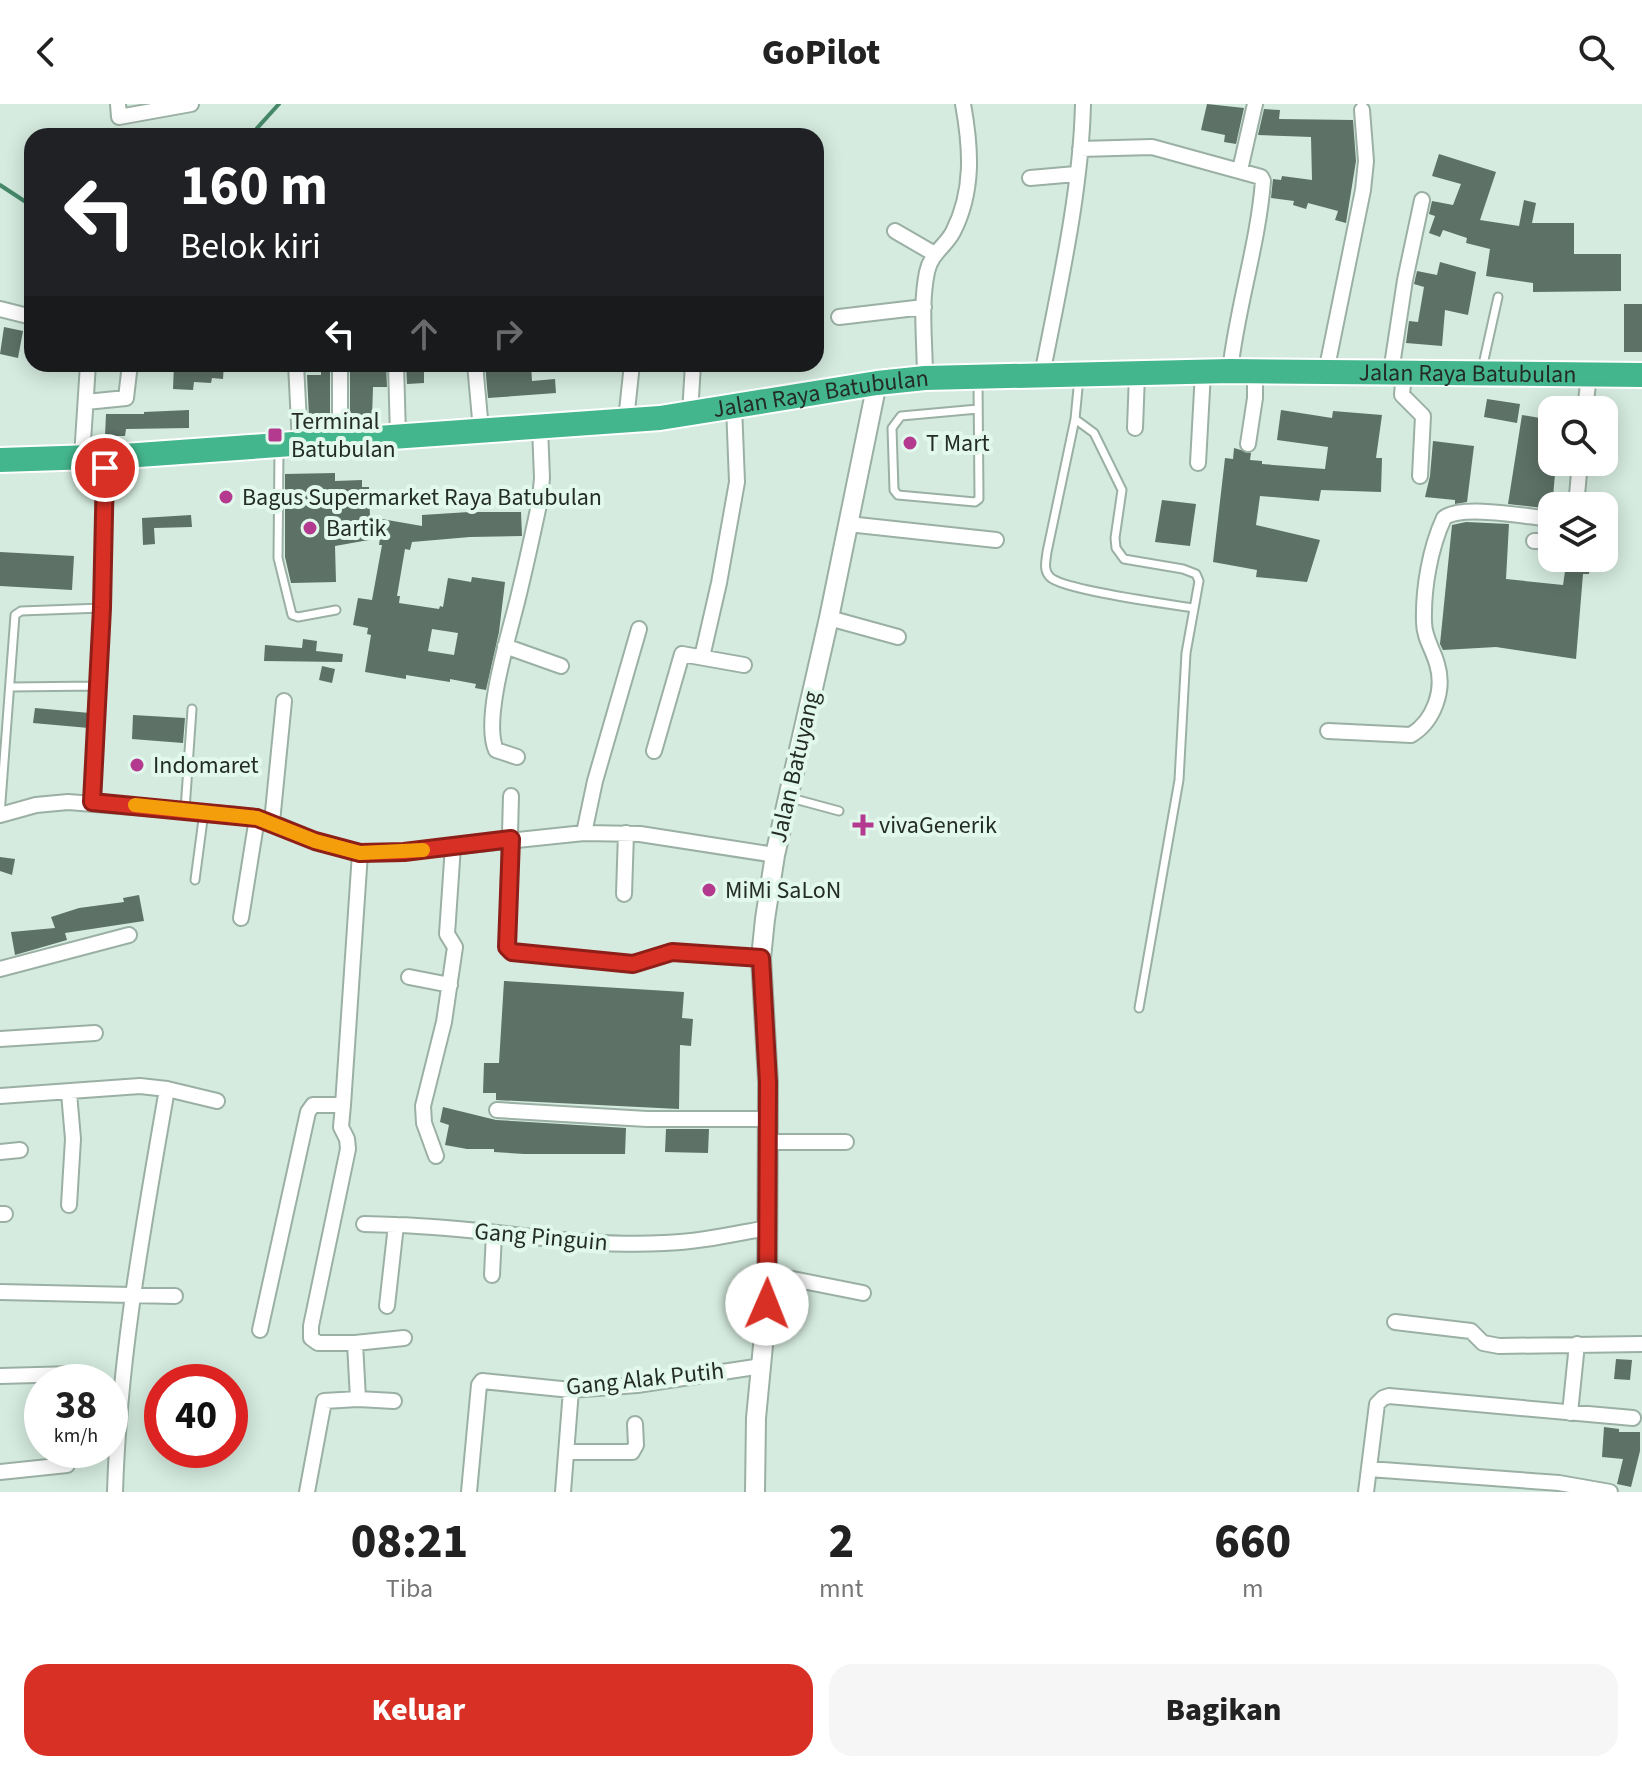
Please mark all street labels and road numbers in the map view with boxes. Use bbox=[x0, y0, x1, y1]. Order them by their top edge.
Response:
street label: Jalan Raya Batubulan bbox=[1358, 355, 1577, 392]
street label: Jalan Raya Batubulan bbox=[710, 360, 930, 427]
street label: Jalan Batuyang bbox=[761, 688, 829, 846]
street label: Gang Pinguin bbox=[473, 1214, 609, 1260]
street label: Gang Alak Putih bbox=[564, 1353, 726, 1405]

